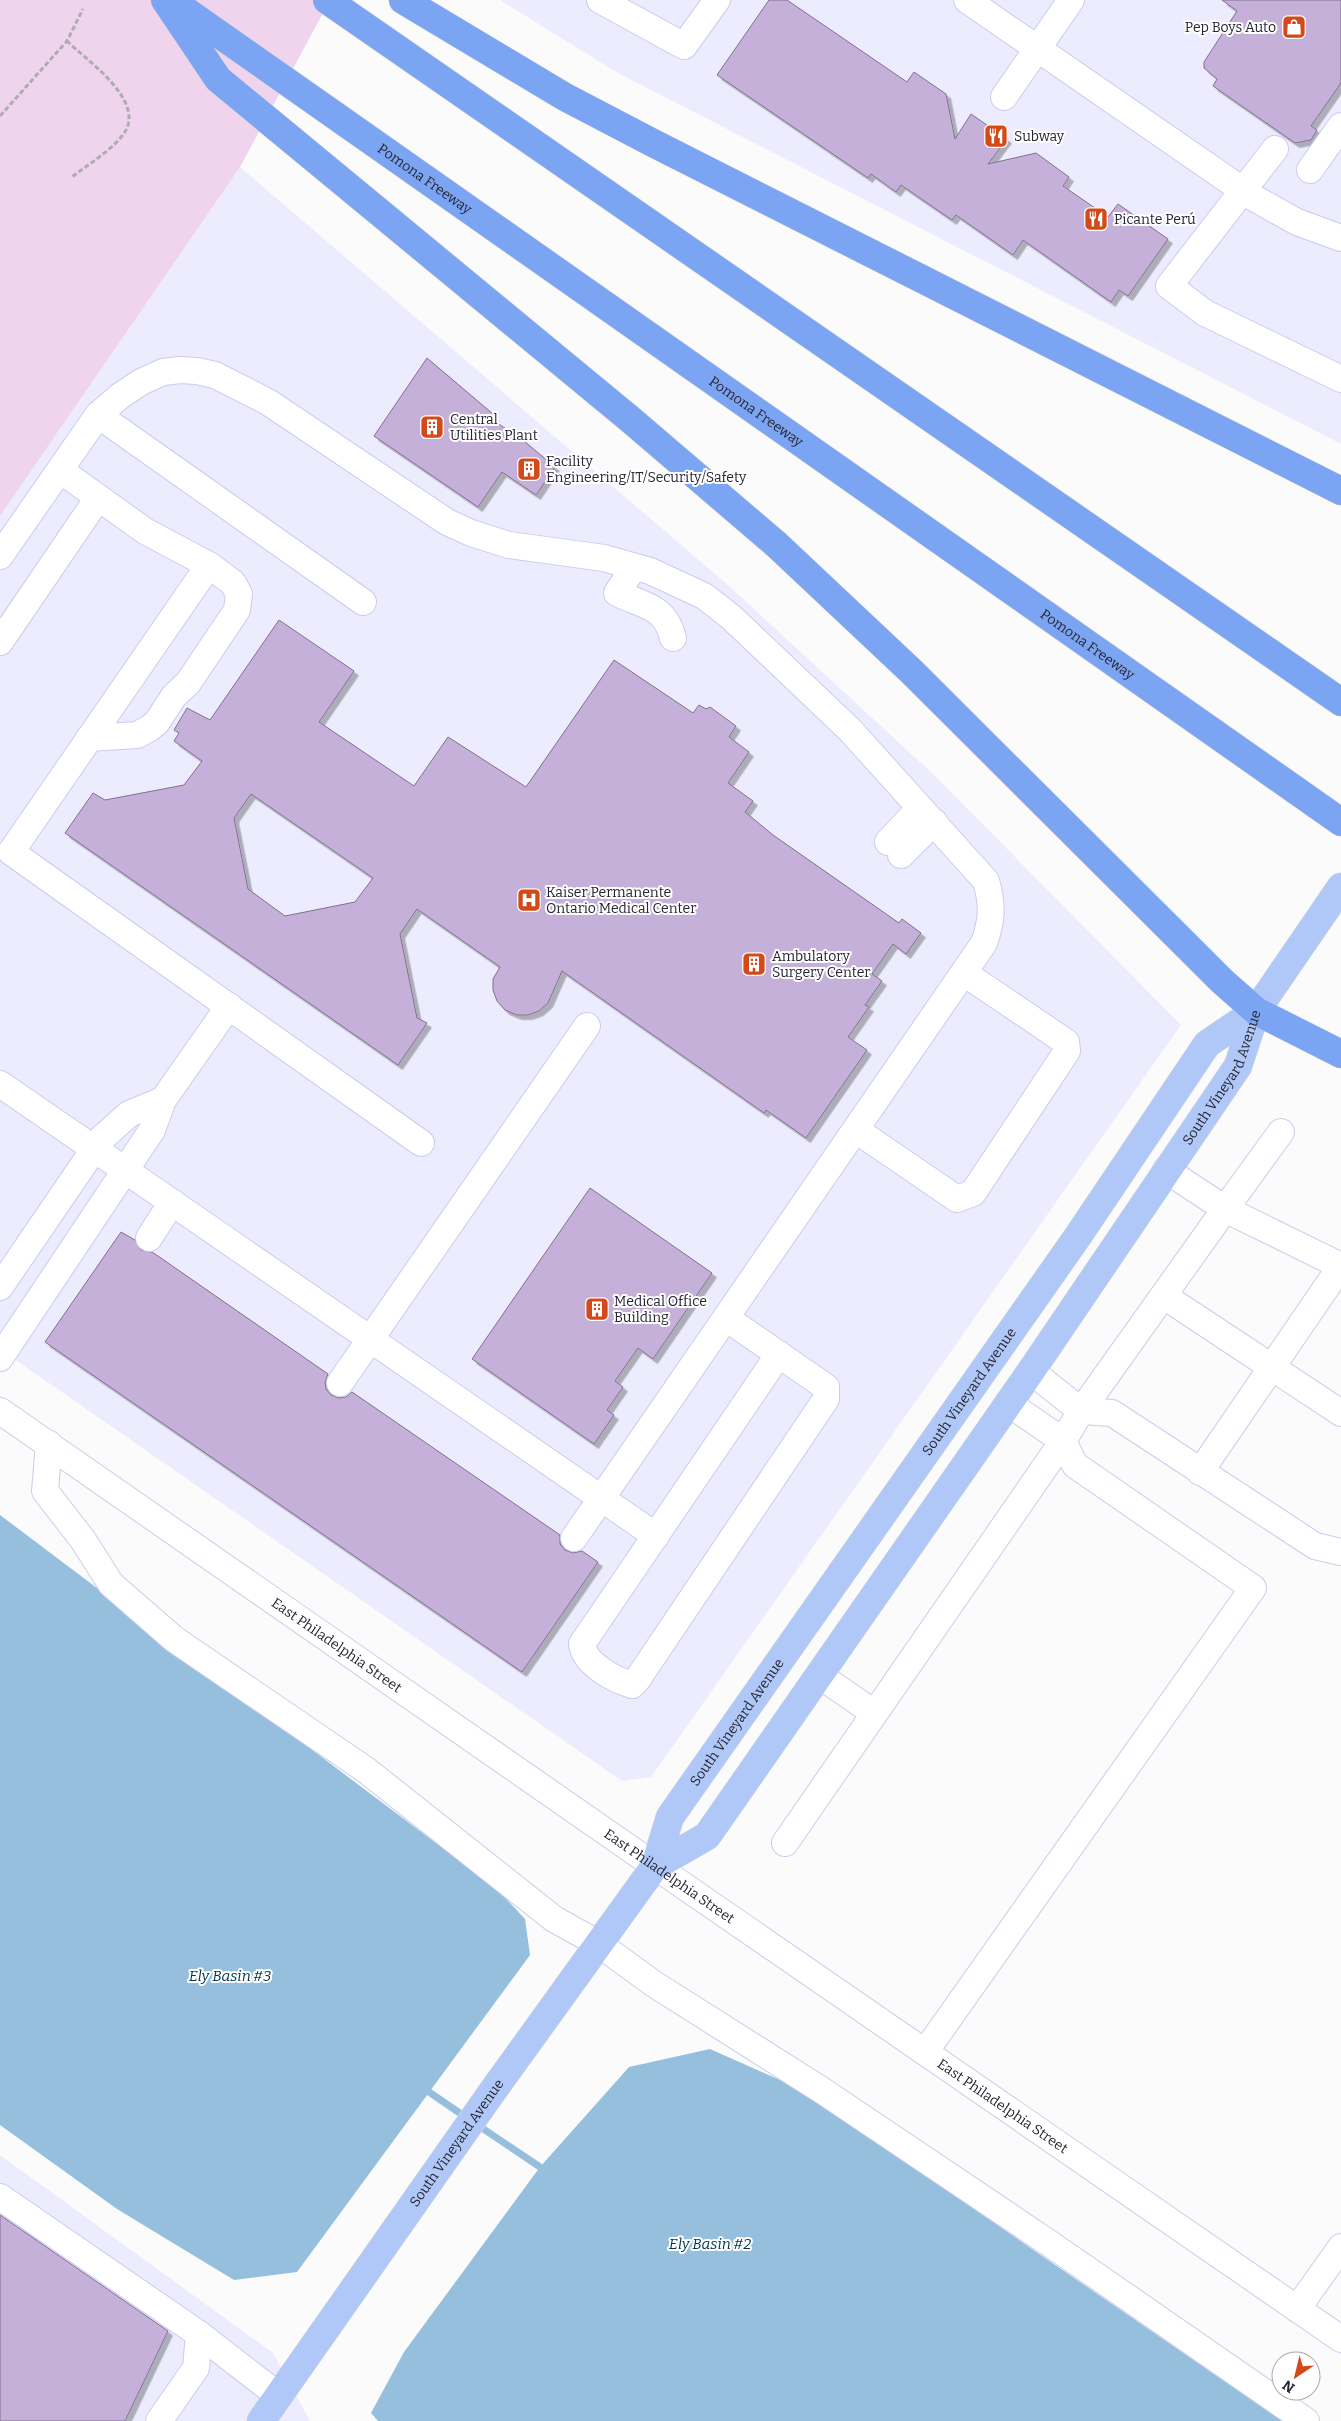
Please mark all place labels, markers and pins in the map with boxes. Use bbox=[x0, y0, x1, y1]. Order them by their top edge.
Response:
shop icon: Pep Boys Auto bbox=[1281, 14, 1307, 40]
place label: Pep Boys Auto bbox=[1185, 19, 1276, 36]
restaurant icon: Subway bbox=[983, 123, 1009, 149]
place label: Subway bbox=[1014, 128, 1065, 145]
restaurant icon: Picante Perú bbox=[1083, 206, 1109, 232]
place label: Picante Perú bbox=[1114, 211, 1196, 228]
place label: Central Utilities Plant bbox=[450, 411, 538, 444]
building icon: Central Utilities Plant bbox=[419, 414, 445, 440]
place label: Facility Engineering/IT/Security/Safety bbox=[546, 453, 747, 486]
building icon: Facility Engineering/IT/Security/Safety bbox=[516, 456, 542, 482]
place label: Kaiser Permanente Ontario Medical Center bbox=[546, 884, 696, 917]
hospital icon: Kaiser Permanente Ontario Medical Center bbox=[516, 887, 542, 913]
place label: Ambulatory Surgery Center bbox=[772, 948, 871, 981]
building icon: Ambulatory Surgery Center bbox=[741, 951, 767, 977]
place label: Medical Office Building bbox=[614, 1293, 707, 1326]
building icon: Medical Office Building bbox=[584, 1296, 610, 1322]

